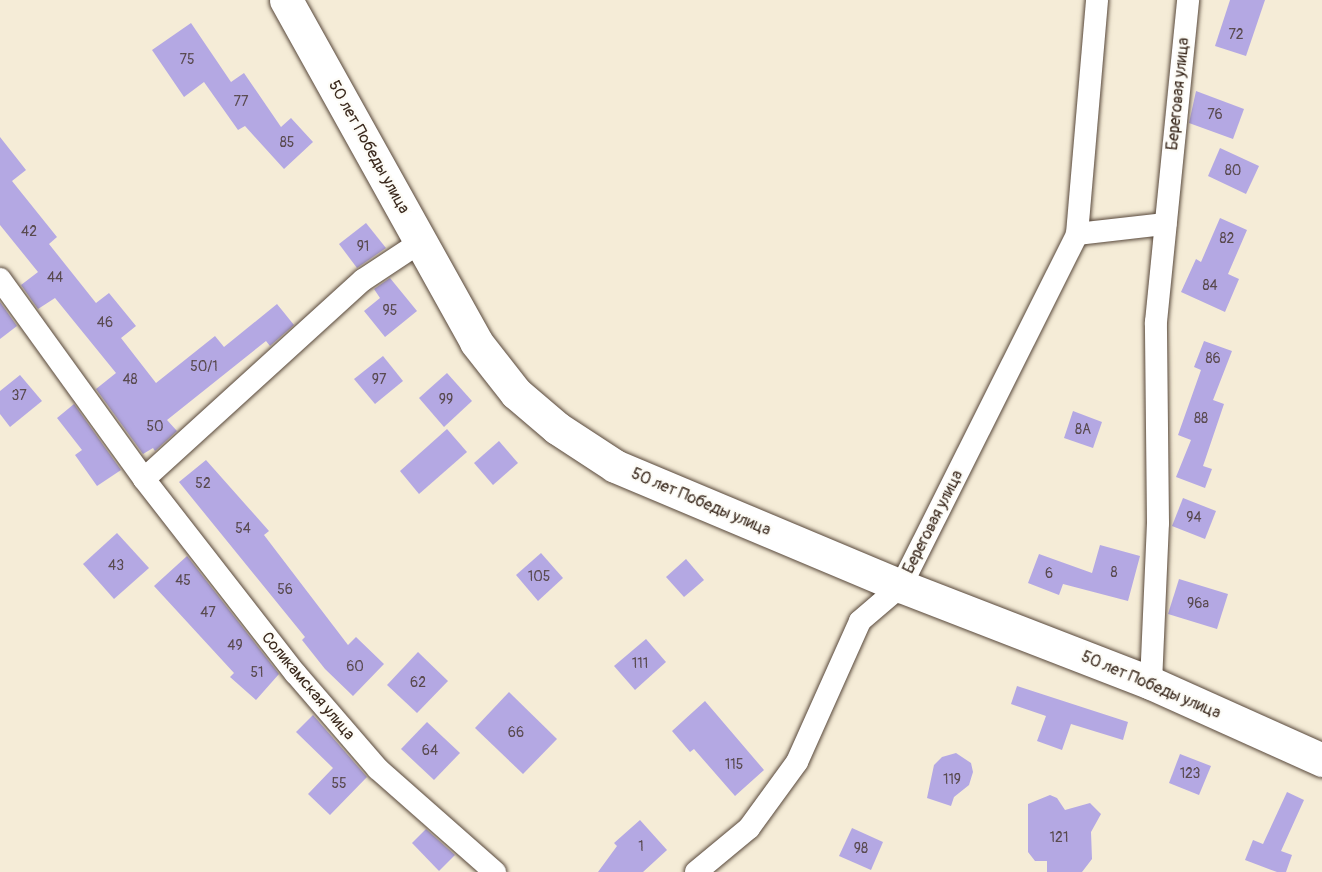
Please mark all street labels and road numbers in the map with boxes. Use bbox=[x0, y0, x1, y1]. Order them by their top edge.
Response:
street label: Береговая улица bbox=[1163, 37, 1193, 151]
street label: 50 лет Победы улица bbox=[324, 77, 414, 217]
street label: 50 лет Победы улица bbox=[629, 464, 773, 540]
street label: Береговая улица bbox=[899, 467, 967, 577]
street label: Соликамская улица bbox=[257, 628, 359, 744]
street label: 50 лет Победы улица bbox=[1079, 647, 1223, 723]

